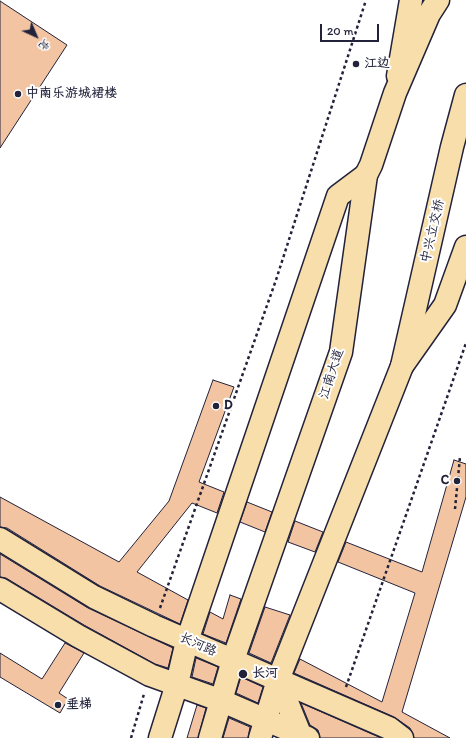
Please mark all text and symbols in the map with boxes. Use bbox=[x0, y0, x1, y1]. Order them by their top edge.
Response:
north arrow bbox=[16, 16, 56, 56]
scale bar bbox=[322, 16, 381, 42]
text: 20 m bbox=[327, 24, 354, 38]
text: 北 bbox=[36, 36, 53, 53]
place label: 江边 bbox=[364, 56, 390, 72]
marker: 江边 bbox=[351, 59, 361, 69]
place label: 中南乐游城裙楼 bbox=[26, 86, 117, 102]
marker: 中南乐游城裙楼 bbox=[13, 89, 23, 99]
street label: 中兴立交桥 bbox=[418, 198, 448, 264]
street label: 江南大道 bbox=[317, 347, 347, 401]
place label: D bbox=[224, 398, 233, 414]
marker: D bbox=[211, 401, 221, 411]
place label: C bbox=[441, 473, 449, 489]
marker: C bbox=[452, 476, 462, 486]
street label: 长河路 bbox=[177, 630, 219, 660]
place label: 长河 bbox=[252, 666, 278, 682]
marker: 长河 bbox=[237, 668, 249, 680]
place label: 垂梯 bbox=[66, 697, 92, 713]
marker: 垂梯 bbox=[53, 700, 63, 710]

